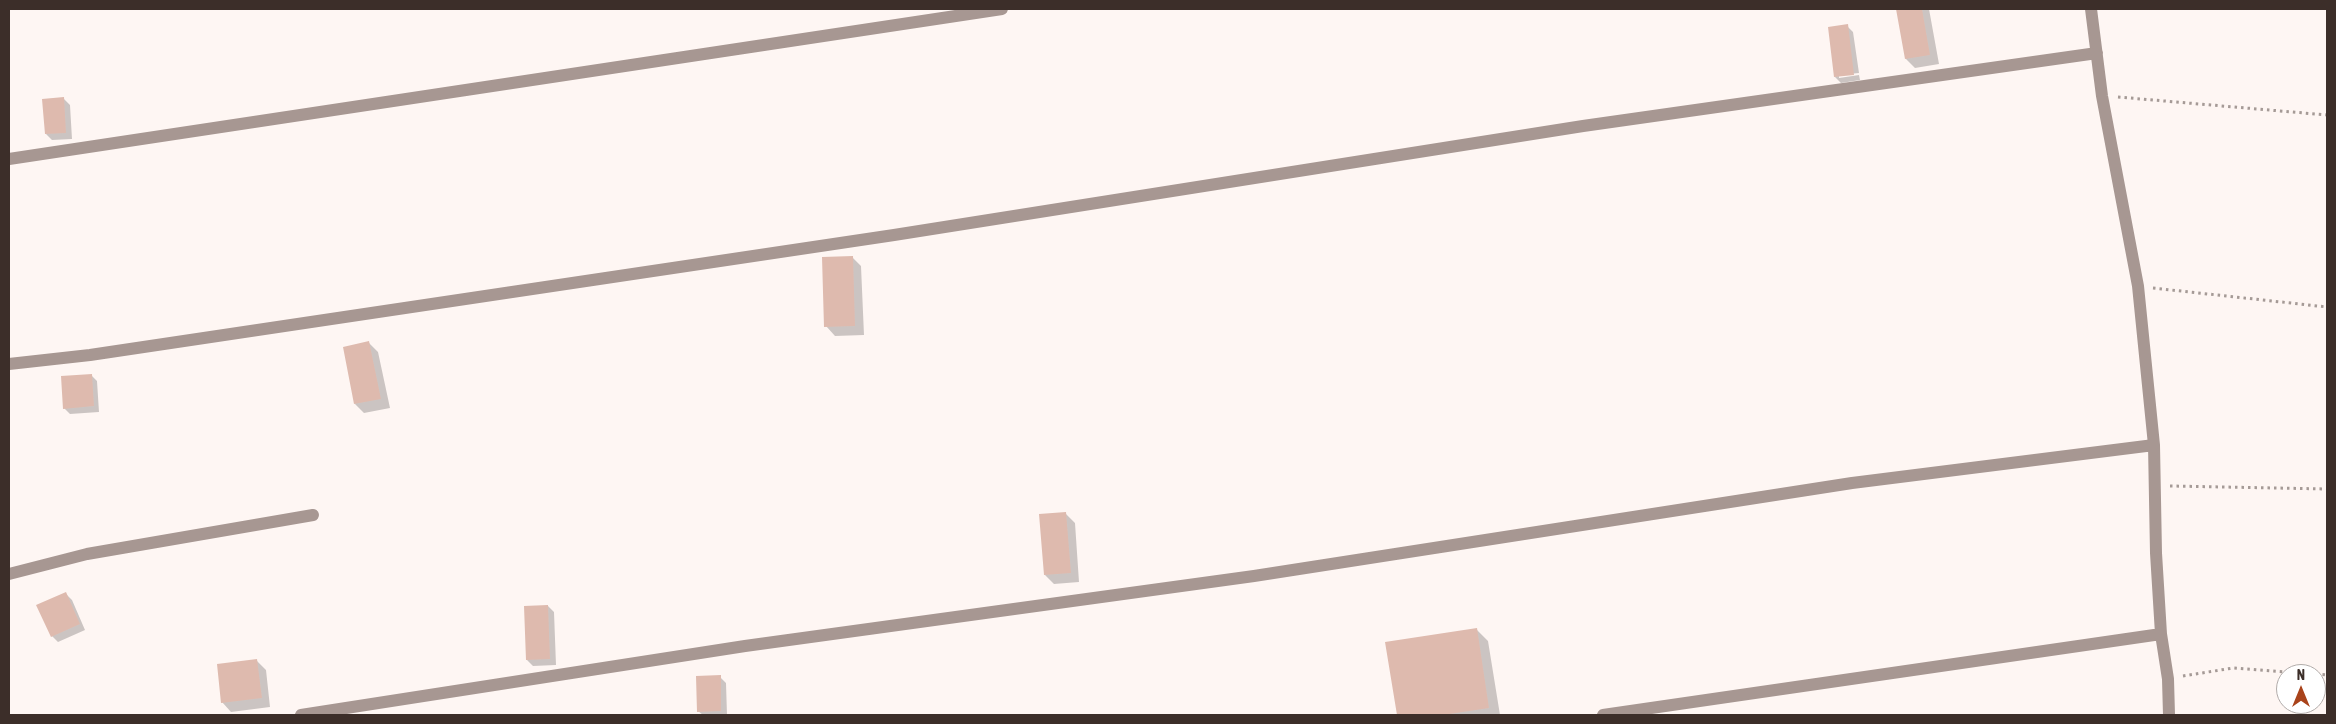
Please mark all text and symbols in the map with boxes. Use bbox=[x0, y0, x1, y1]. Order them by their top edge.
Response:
north arrow bbox=[2276, 664, 2326, 714]
text: N bbox=[2297, 667, 2305, 683]

